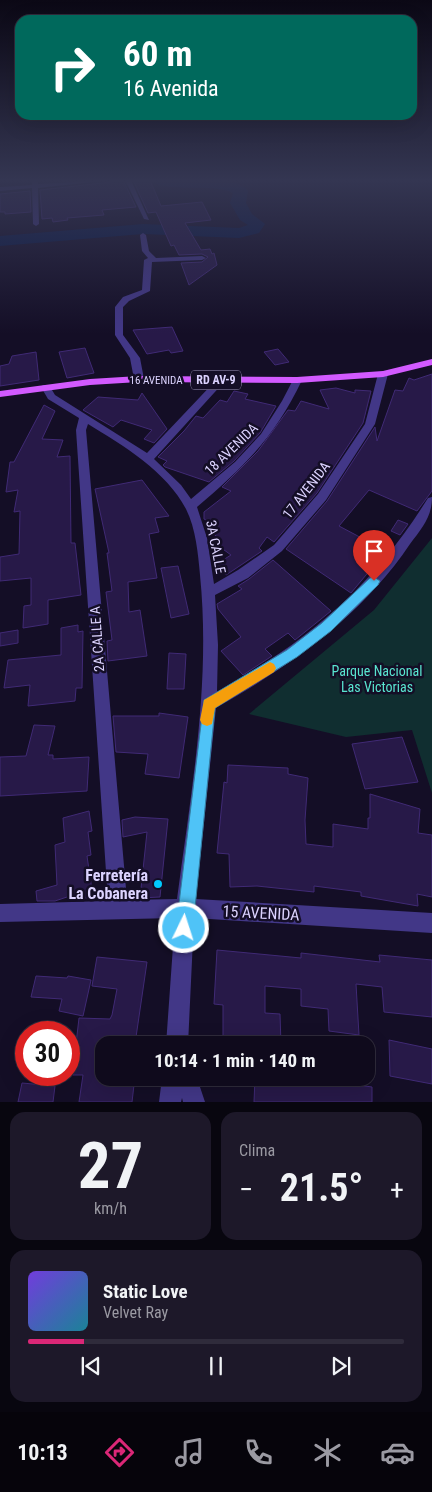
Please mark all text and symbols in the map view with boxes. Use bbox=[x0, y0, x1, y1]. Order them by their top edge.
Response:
text: 60 m bbox=[123, 34, 192, 75]
icon: right bbox=[40, 35, 105, 100]
text: 16 Avenida bbox=[123, 76, 219, 101]
road number: RD AV-9 bbox=[191, 370, 241, 390]
street label: 16 AVENIDA bbox=[130, 374, 183, 387]
street label: 18 AVENIDA bbox=[201, 420, 261, 478]
street label: 17 AVENIDA bbox=[279, 459, 333, 521]
street label: 3A CALLE bbox=[203, 519, 229, 575]
pin bbox=[353, 530, 395, 581]
icon: arrive bbox=[360, 537, 388, 565]
street label: 2A CALLE A bbox=[87, 606, 107, 672]
park label: Parque Nacional Las Victorias bbox=[332, 663, 422, 695]
place label: Ferretería La Cobanera bbox=[68, 866, 148, 903]
marker: Ferretería La Cobanera bbox=[152, 878, 164, 890]
position arrow bbox=[157, 901, 209, 953]
street label: 15 AVENIDA bbox=[222, 901, 300, 925]
speed limit sign: 30 bbox=[15, 1021, 80, 1086]
text: 10:14 · 1 min · 140 m bbox=[154, 1049, 316, 1072]
text: 27 bbox=[78, 1128, 143, 1204]
text: Clima bbox=[239, 1141, 275, 1160]
text: 21.5° bbox=[280, 1166, 363, 1210]
text: − bbox=[239, 1173, 253, 1206]
text: + bbox=[390, 1173, 404, 1206]
text: km/h bbox=[94, 1199, 127, 1218]
text: Static Love bbox=[103, 1280, 188, 1303]
text: Velvet Ray bbox=[103, 1303, 168, 1322]
icon: previous bbox=[77, 1352, 105, 1380]
icon: pause bbox=[202, 1352, 230, 1380]
icon: next bbox=[327, 1352, 355, 1380]
icon: directions bbox=[102, 1435, 137, 1470]
icon: music bbox=[172, 1435, 207, 1470]
icon: phone bbox=[241, 1435, 276, 1470]
icon: climate bbox=[310, 1435, 345, 1470]
icon: car bbox=[380, 1435, 415, 1470]
text: 10:13 bbox=[17, 1440, 68, 1465]

